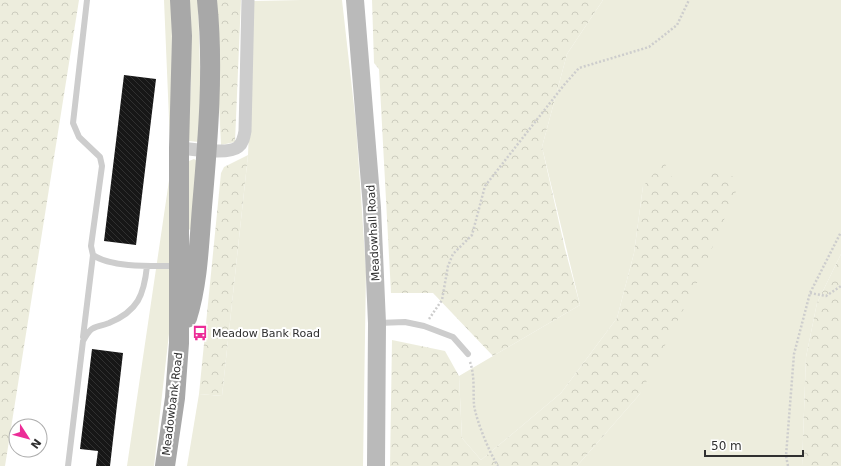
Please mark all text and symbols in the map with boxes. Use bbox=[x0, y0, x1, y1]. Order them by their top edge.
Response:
street label: Meadowhall Road bbox=[364, 184, 383, 282]
bus stop icon: Meadow Bank Road bbox=[191, 324, 209, 342]
place label: Meadow Bank Road bbox=[212, 327, 320, 340]
street label: Meadowbank Road bbox=[160, 352, 185, 456]
north arrow bbox=[8, 418, 48, 458]
scale bar bbox=[705, 432, 803, 458]
text: N bbox=[28, 436, 44, 451]
text: 50 m bbox=[711, 439, 742, 453]

